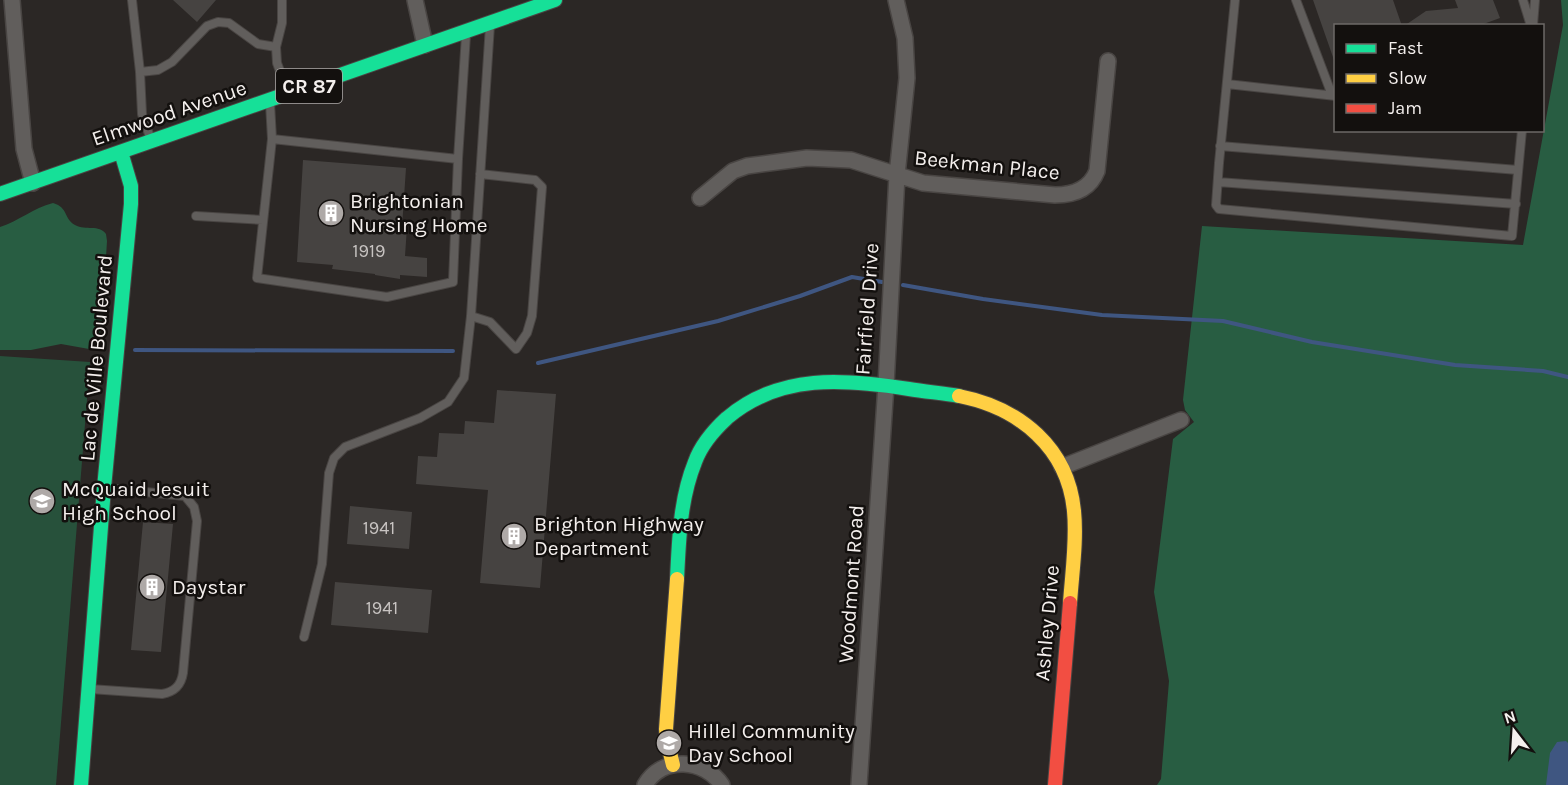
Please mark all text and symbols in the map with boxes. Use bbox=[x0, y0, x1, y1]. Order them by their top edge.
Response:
legend bbox=[1334, 24, 1544, 132]
text: Fast bbox=[1388, 37, 1423, 59]
text: Slow bbox=[1388, 67, 1427, 89]
road number: CR 87 bbox=[276, 69, 342, 103]
street label: Elmwood Avenue bbox=[88, 75, 250, 151]
text: Jam bbox=[1388, 97, 1422, 119]
street label: Beekman Place bbox=[913, 145, 1061, 185]
place label: Brightonian Nursing Home bbox=[350, 189, 487, 237]
building icon: Brightonian Nursing Home bbox=[316, 198, 346, 228]
house number: 1919 bbox=[353, 240, 385, 262]
street label: Fairfield Drive bbox=[850, 242, 884, 376]
street label: Lac de Ville Boulevard bbox=[75, 254, 117, 462]
place label: McQuaid Jesuit High School bbox=[62, 477, 210, 525]
school or university icon: McQuaid Jesuit High School bbox=[27, 486, 57, 516]
street label: Woodmont Road bbox=[833, 504, 869, 664]
place label: Brighton Highway Department bbox=[534, 512, 704, 560]
house number: 1941 bbox=[363, 517, 395, 539]
building icon: Brighton Highway Department bbox=[499, 521, 529, 551]
street label: Ashley Drive bbox=[1030, 564, 1064, 682]
building icon: Daystar bbox=[137, 572, 167, 602]
place label: Daystar bbox=[172, 575, 246, 599]
house number: 1941 bbox=[366, 597, 398, 619]
north arrow bbox=[1484, 701, 1544, 761]
text: N bbox=[1501, 706, 1518, 728]
place label: Hillel Community Day School bbox=[688, 719, 855, 767]
school or university icon: Hillel Community Day School bbox=[654, 728, 684, 758]

